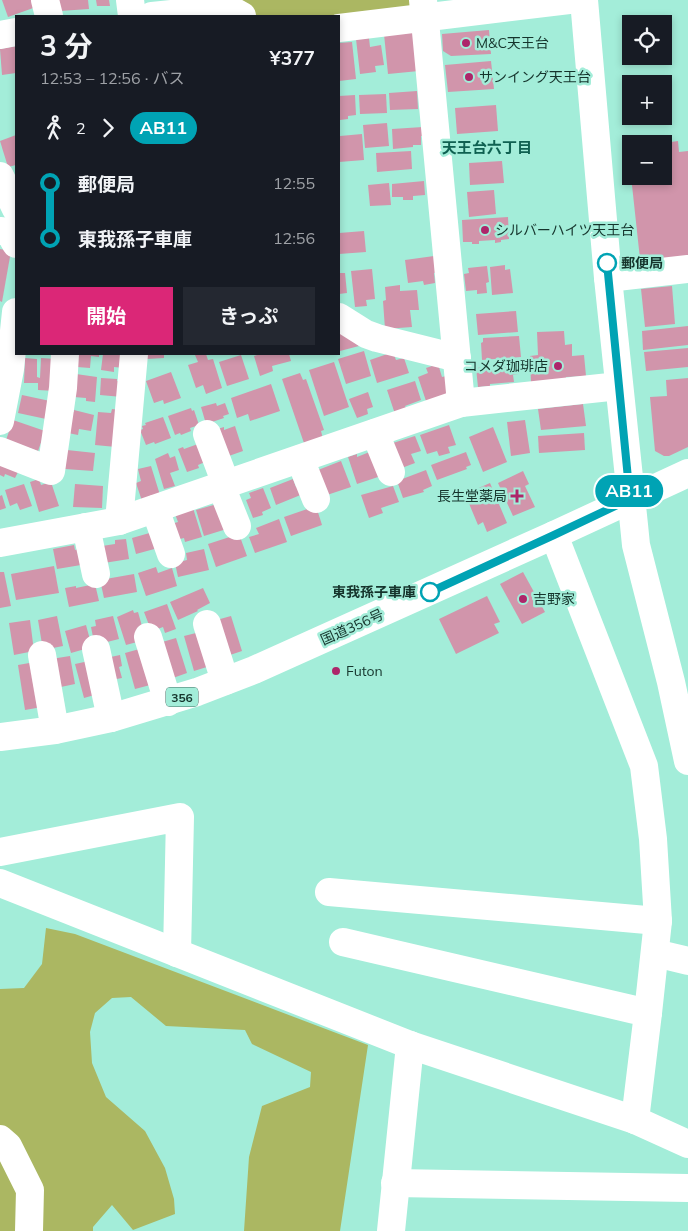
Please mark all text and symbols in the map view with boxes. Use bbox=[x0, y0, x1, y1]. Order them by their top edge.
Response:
map controls bbox=[622, 15, 672, 185]
button: locate bbox=[622, 15, 672, 65]
text: 3 分 bbox=[40, 28, 92, 63]
place label: M&C天王台 bbox=[476, 34, 549, 52]
marker: M&C天王台 bbox=[460, 37, 472, 49]
text: ¥377 bbox=[269, 46, 315, 70]
text: 12:53 – 12:56 · バス bbox=[40, 68, 185, 88]
place label: サンイング天王台 bbox=[479, 68, 591, 86]
marker: サンイング天王台 bbox=[463, 71, 475, 83]
button: + bbox=[622, 75, 672, 125]
icon: walk bbox=[40, 114, 68, 142]
icon: forward bbox=[94, 114, 122, 142]
text: AB11 bbox=[140, 116, 187, 139]
text: 2 bbox=[76, 118, 86, 138]
button: − bbox=[622, 135, 672, 185]
district label: 天王台六丁目 bbox=[442, 138, 532, 157]
text: 郵便局 bbox=[78, 172, 135, 196]
text: 12:55 bbox=[273, 173, 315, 193]
place label: シルバーハイツ天王台 bbox=[495, 221, 634, 239]
marker: シルバーハイツ天王台 bbox=[479, 224, 491, 236]
text: 東我孫子車庫 bbox=[78, 227, 192, 251]
text: 12:56 bbox=[273, 228, 315, 248]
marker: 郵便局 bbox=[597, 253, 617, 273]
place label: 郵便局 bbox=[621, 254, 663, 272]
button: 開始 bbox=[40, 287, 173, 345]
button: きっぷ bbox=[183, 287, 315, 345]
place label: コメダ珈琲店 bbox=[464, 357, 548, 375]
marker: コメダ珈琲店 bbox=[552, 360, 564, 372]
line badge: AB11 bbox=[594, 475, 664, 507]
text: AB11 bbox=[605, 479, 653, 502]
place label: 長生堂薬局 bbox=[437, 487, 507, 505]
marker: 長生堂薬局 bbox=[511, 490, 523, 502]
marker: 東我孫子車庫 bbox=[420, 582, 440, 602]
place label: 東我孫子車庫 bbox=[332, 583, 416, 601]
place label: 吉野家 bbox=[533, 590, 575, 608]
marker: 吉野家 bbox=[517, 593, 529, 605]
street label: 国道356号 bbox=[318, 605, 386, 649]
place label: Futon bbox=[346, 662, 383, 680]
marker: Futon bbox=[330, 665, 342, 677]
road number: 356 bbox=[166, 688, 198, 706]

